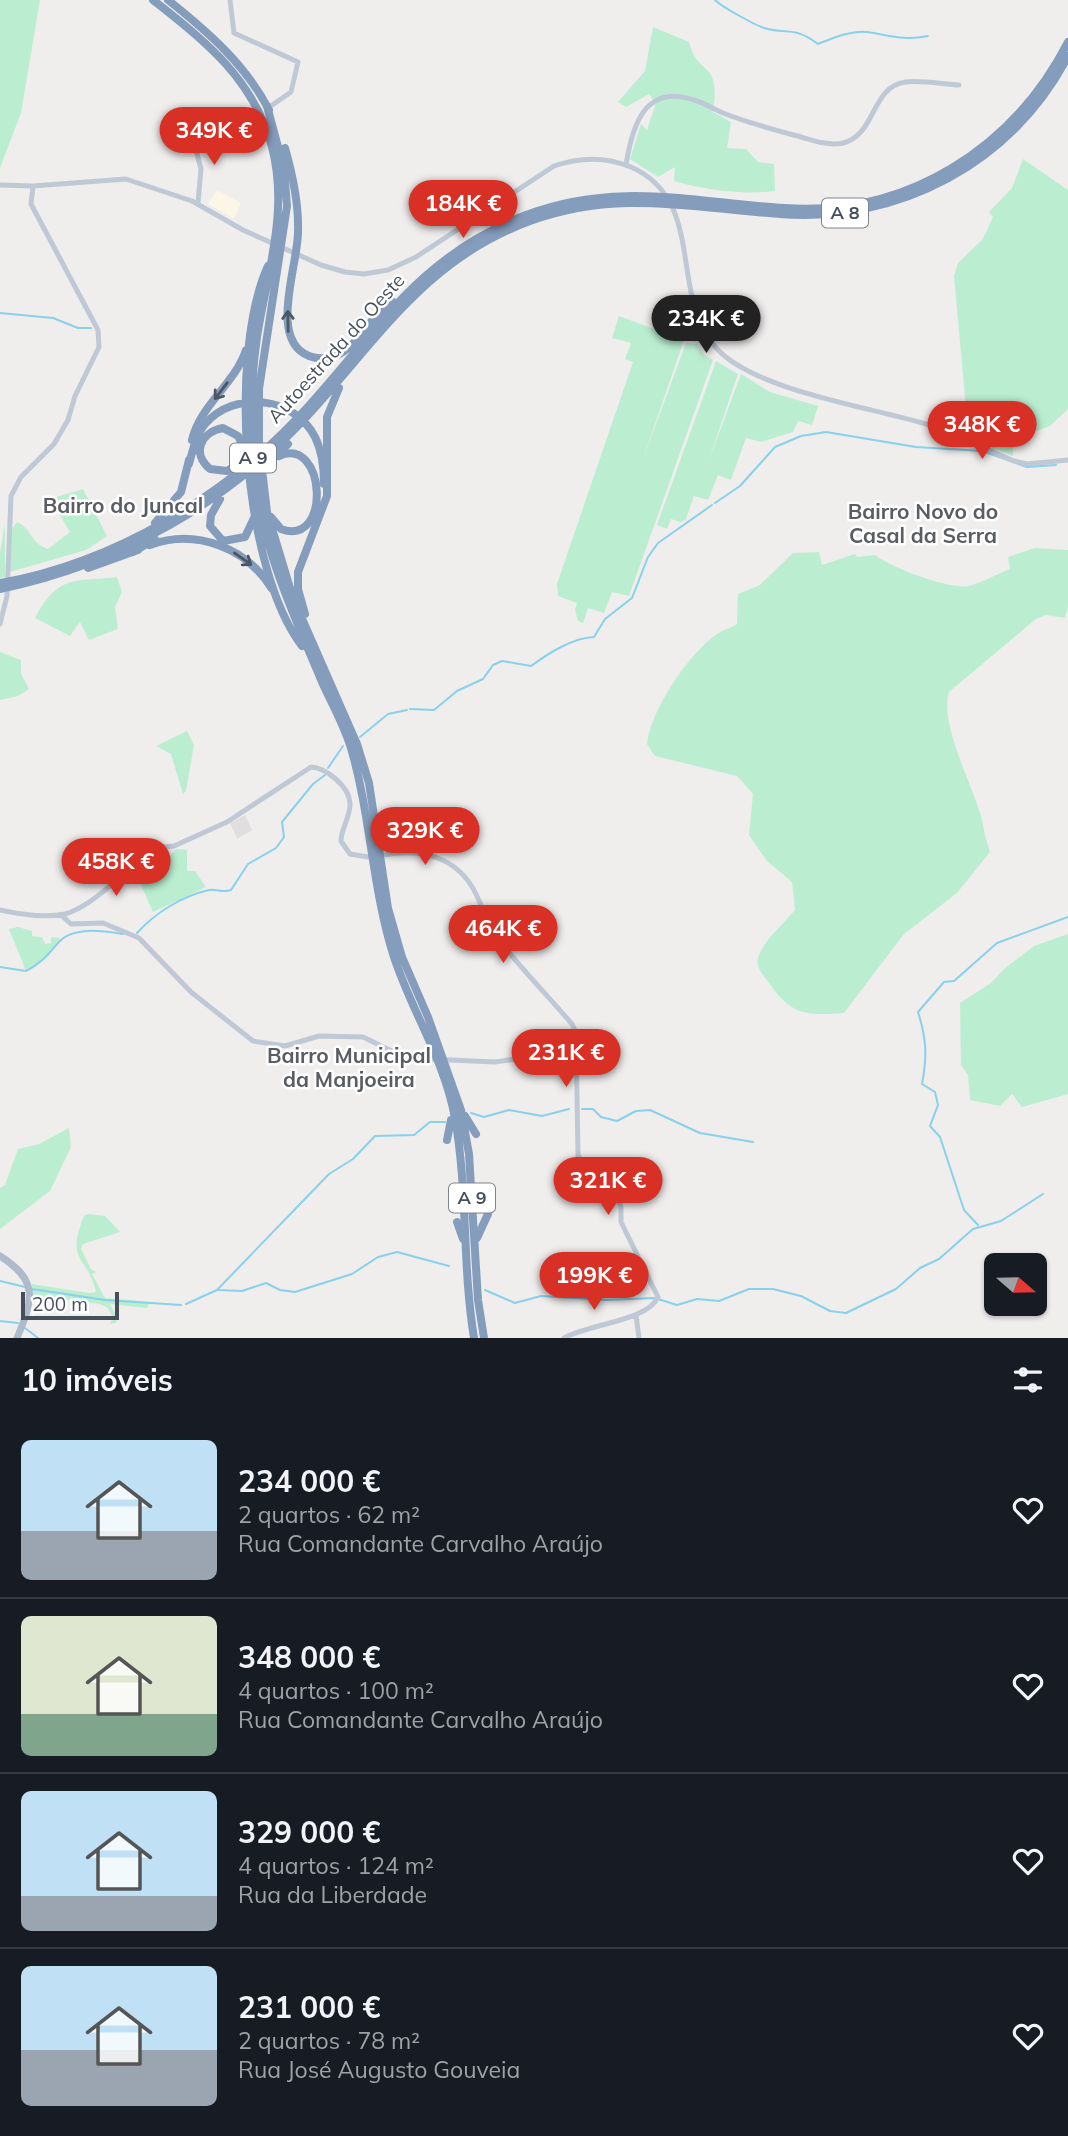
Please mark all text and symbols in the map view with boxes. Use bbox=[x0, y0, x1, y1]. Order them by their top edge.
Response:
pin: 349K € bbox=[157, 108, 271, 167]
text: 349K € bbox=[176, 115, 252, 144]
pin: 184K € bbox=[406, 180, 520, 240]
text: 184K € bbox=[425, 188, 501, 217]
road number: A 8 bbox=[822, 198, 868, 228]
street label: Autoestrada do Oeste bbox=[262, 268, 410, 428]
pin: 234K € bbox=[649, 296, 763, 355]
text: 234K € bbox=[668, 303, 744, 332]
one-way arrow bbox=[281, 310, 294, 333]
one-way arrow bbox=[214, 381, 229, 400]
pin: 348K € bbox=[925, 402, 1039, 461]
text: 348K € bbox=[944, 409, 1020, 438]
road number: A 9 bbox=[230, 444, 276, 472]
district label: Bairro do Juncal bbox=[43, 492, 203, 518]
district label: Bairro Novo do Casal da Serra bbox=[848, 498, 998, 548]
one-way arrow bbox=[233, 552, 252, 566]
pin: 329K € bbox=[368, 808, 482, 867]
text: 329K € bbox=[387, 815, 463, 844]
pin: 458K € bbox=[59, 838, 173, 898]
text: 458K € bbox=[78, 846, 154, 875]
pin: 464K € bbox=[446, 906, 560, 965]
text: 464K € bbox=[465, 913, 541, 942]
pin: 231K € bbox=[509, 1030, 623, 1089]
text: 231K € bbox=[528, 1037, 604, 1066]
district label: Bairro Municipal da Manjoeira bbox=[267, 1042, 431, 1092]
pin: 321K € bbox=[551, 1158, 665, 1217]
text: 321K € bbox=[570, 1165, 646, 1194]
road number: A 9 bbox=[449, 1184, 495, 1212]
pin: 199K € bbox=[537, 1252, 651, 1312]
north arrow bbox=[984, 1253, 1046, 1316]
map controls bbox=[984, 1253, 1047, 1316]
text: 199K € bbox=[556, 1260, 632, 1289]
scale bar bbox=[21, 1289, 119, 1321]
text: 200 m bbox=[32, 1292, 88, 1316]
text: 10 imóveis bbox=[21, 1361, 173, 1399]
icon: filters bbox=[1009, 1361, 1047, 1399]
text: 234 000 € bbox=[238, 1462, 380, 1500]
icon: home bbox=[77, 1468, 161, 1552]
icon: heart bbox=[1009, 1491, 1047, 1529]
text: 2 quartos · 62 m² bbox=[238, 1500, 420, 1529]
text: Rua Comandante Carvalho Araújo bbox=[238, 1529, 603, 1558]
text: 348 000 € bbox=[238, 1638, 380, 1676]
icon: home bbox=[77, 1644, 161, 1728]
icon: heart bbox=[1009, 1667, 1047, 1705]
text: 4 quartos · 100 m² bbox=[238, 1676, 434, 1705]
text: Rua Comandante Carvalho Araújo bbox=[238, 1705, 603, 1734]
text: 329 000 € bbox=[238, 1813, 380, 1851]
icon: home bbox=[77, 1819, 161, 1903]
icon: heart bbox=[1009, 1842, 1047, 1880]
text: 4 quartos · 124 m² bbox=[238, 1851, 434, 1880]
text: Rua da Liberdade bbox=[238, 1880, 427, 1909]
text: 231 000 € bbox=[238, 1988, 380, 2026]
icon: home bbox=[77, 1994, 161, 2078]
icon: heart bbox=[1009, 2017, 1047, 2055]
text: 2 quartos · 78 m² bbox=[238, 2026, 420, 2055]
text: Rua José Augusto Gouveia bbox=[238, 2055, 520, 2084]

